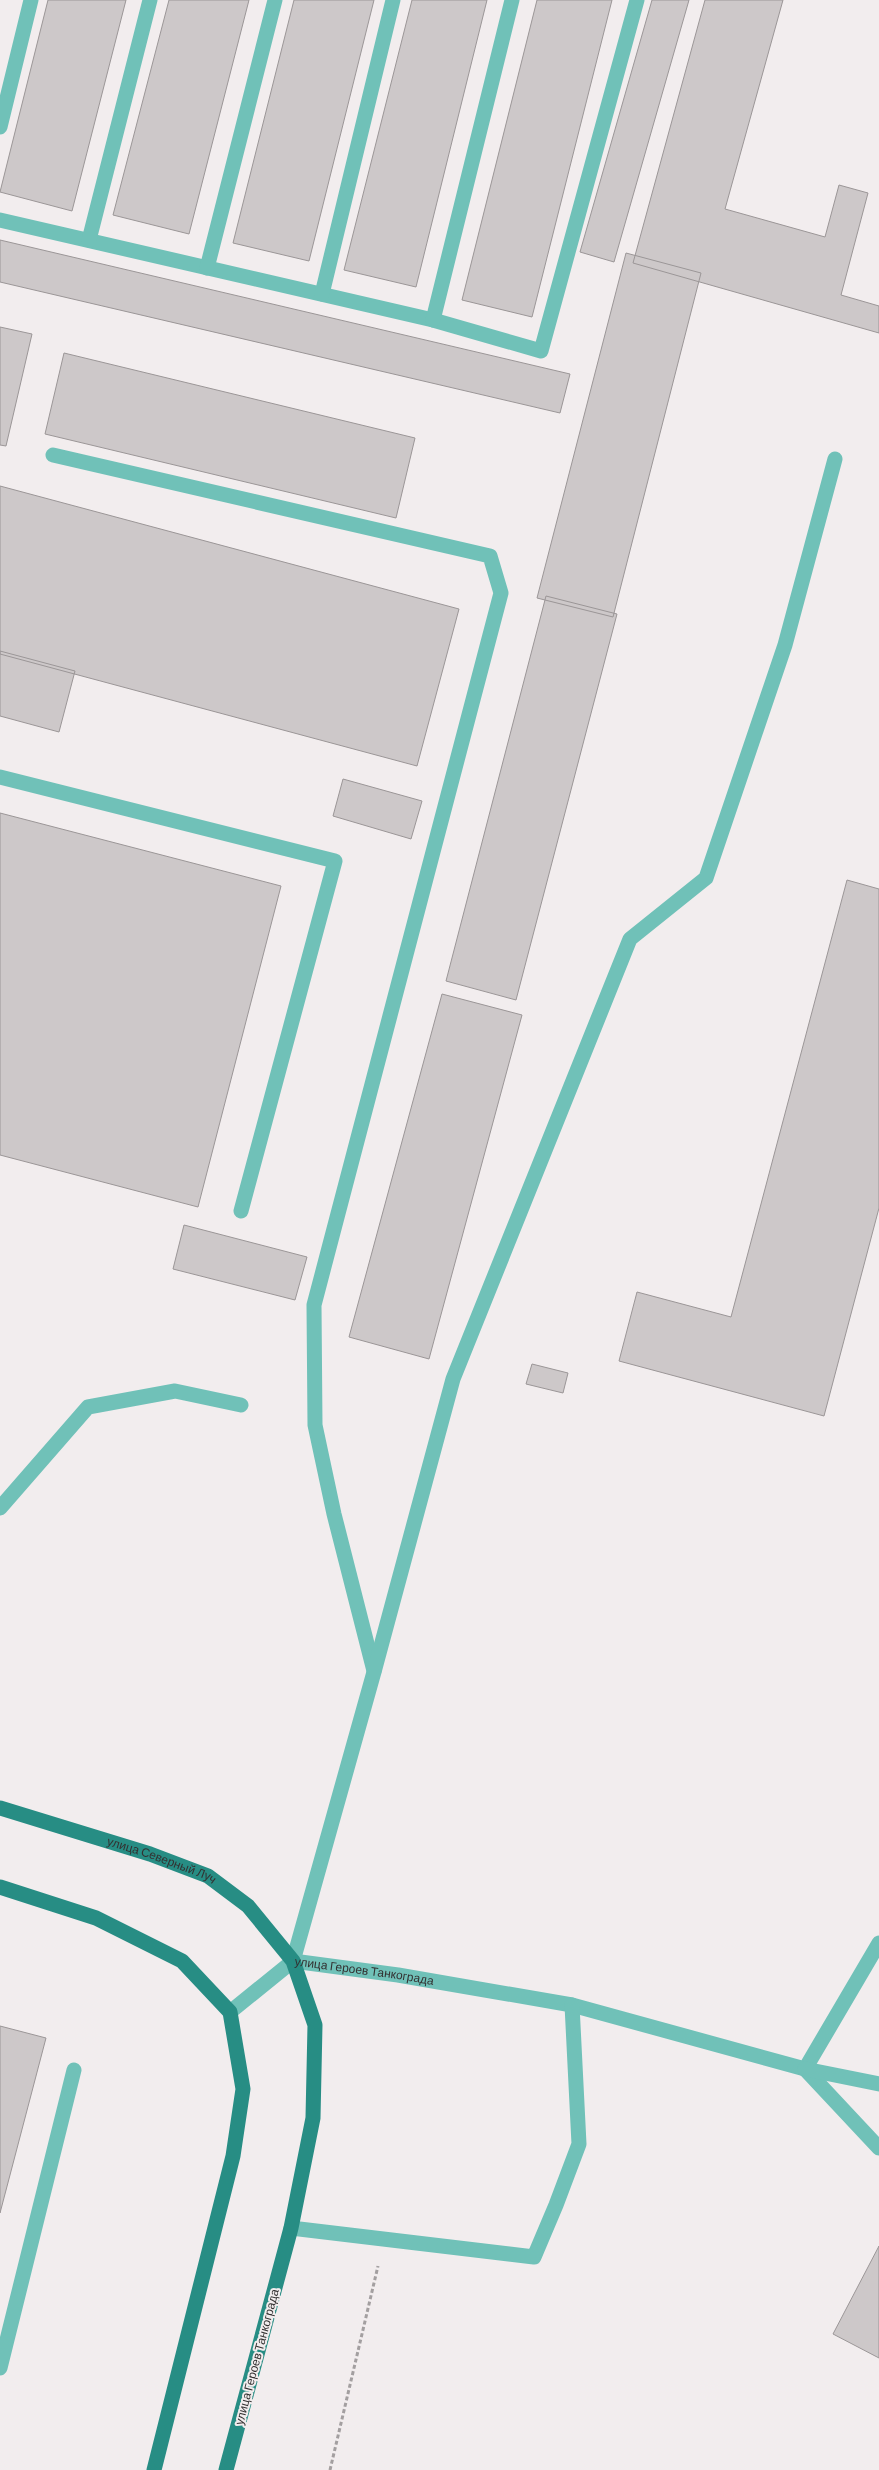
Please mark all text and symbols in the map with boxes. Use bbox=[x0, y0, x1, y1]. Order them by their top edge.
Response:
street label: улица Северный Луч bbox=[105, 1833, 220, 1886]
street label: улица Героев Танкограда bbox=[294, 1953, 435, 1987]
street label: улица Героев Танкограда bbox=[231, 2287, 282, 2426]

